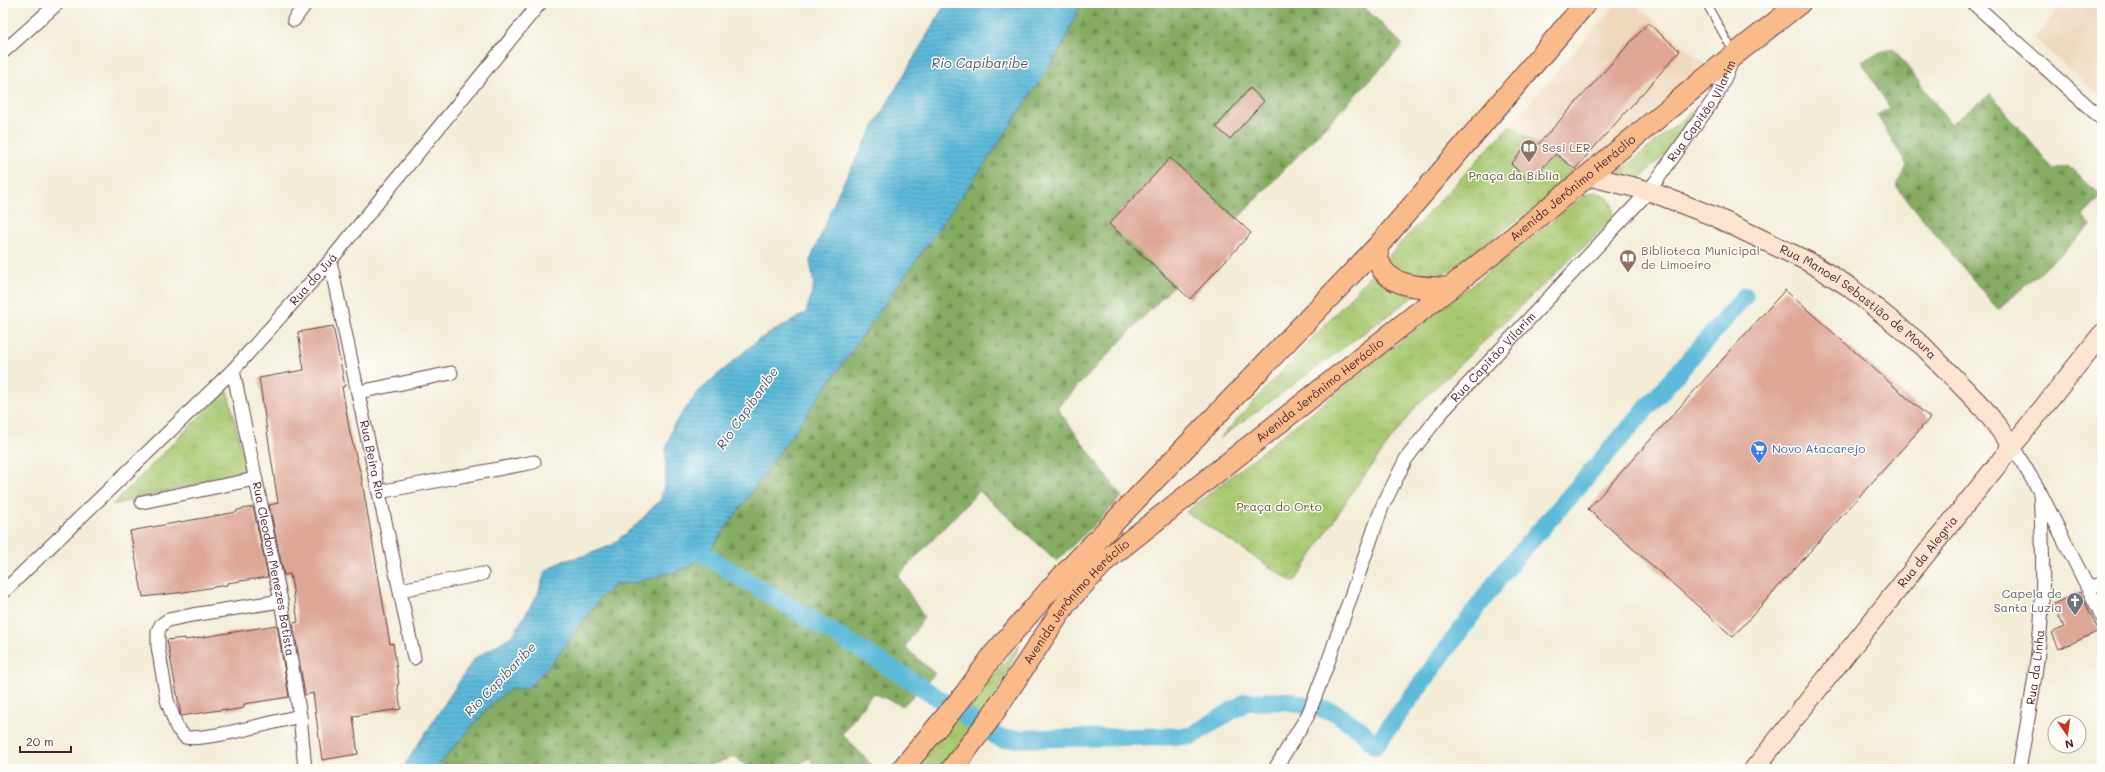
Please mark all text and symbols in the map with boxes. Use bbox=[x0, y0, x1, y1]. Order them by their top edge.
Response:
water label: Rio Capibaribe bbox=[932, 54, 1028, 71]
street label: Rua Capitão Vilarim bbox=[1663, 57, 1739, 165]
street label: Avenida Jerônimo Heráclio bbox=[1506, 131, 1638, 244]
library icon: Sesi LER bbox=[1519, 138, 1539, 163]
place label: Sesi LER bbox=[1542, 139, 1590, 155]
park label: Praça da Bíblia bbox=[1468, 167, 1560, 183]
street label: Rua Manoel Sebastião de Moura bbox=[1778, 240, 1940, 362]
place label: Biblioteca Municipal de Limoeiro bbox=[1641, 242, 1760, 272]
library icon: Biblioteca Municipal de Limoeiro bbox=[1618, 248, 1638, 273]
street label: Rua do Juá bbox=[285, 249, 340, 308]
street label: Rua Capitão Vilarim bbox=[1447, 308, 1539, 405]
street label: Avenida Jerônimo Heráclio bbox=[1252, 334, 1386, 445]
water label: Rio Capibaribe bbox=[712, 363, 781, 452]
street label: Rua Beira Rio bbox=[357, 419, 389, 500]
supermarket icon: Novo Atacarejo bbox=[1749, 439, 1769, 464]
place label: Novo Atacarejo bbox=[1772, 440, 1865, 456]
street label: Rua Cleodom Menezes Batista bbox=[249, 480, 299, 657]
park label: Praça do Orto bbox=[1236, 498, 1322, 514]
street label: Rua da Alegria bbox=[1893, 512, 1960, 590]
street label: Avenida Jerônimo Heráclio bbox=[1019, 535, 1132, 667]
place label: Capela de Santa Luzia bbox=[1994, 585, 2062, 615]
church icon: Capela de Santa Luzia bbox=[2065, 591, 2085, 616]
street label: Rua da Linha bbox=[2022, 629, 2047, 706]
water label: Rio Capibaribe bbox=[460, 638, 539, 719]
north arrow bbox=[2047, 714, 2087, 754]
scale bar bbox=[20, 728, 71, 754]
text: 20 m bbox=[26, 733, 54, 749]
text: N bbox=[2064, 736, 2075, 752]

